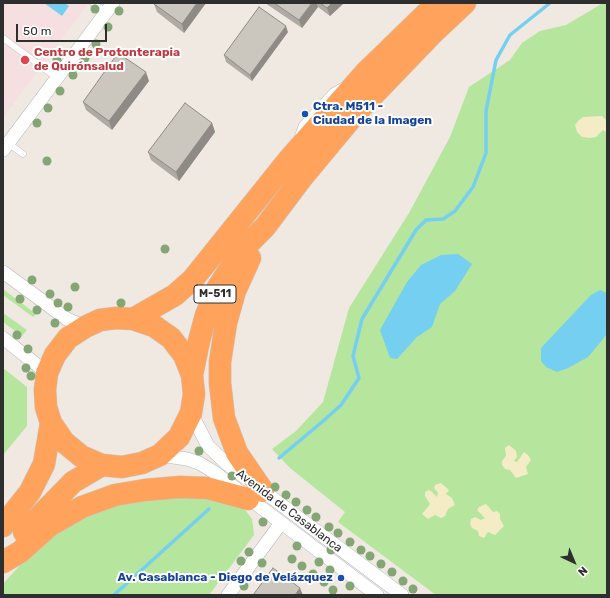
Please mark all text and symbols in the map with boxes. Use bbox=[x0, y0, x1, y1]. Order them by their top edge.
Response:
scale bar bbox=[18, 16, 109, 42]
text: 50 m bbox=[23, 24, 51, 38]
place label: Centro de Protonterapia de Quirónsalud bbox=[34, 46, 180, 74]
marker: Centro de Protonterapia de Quirónsalud bbox=[19, 54, 31, 66]
place label: Ctra. M511 - Ciudad de la Imagen bbox=[313, 100, 432, 128]
marker: Ctra. M511 - Ciudad de la Imagen bbox=[300, 109, 310, 119]
road number: M-511 bbox=[194, 285, 236, 303]
street label: Avenida de Casablanca bbox=[233, 466, 345, 556]
north arrow bbox=[554, 542, 594, 582]
text: N bbox=[575, 564, 590, 578]
place label: Av. Casablanca - Diego de Velázquez bbox=[117, 571, 333, 585]
marker: Av. Casablanca - Diego de Velázquez bbox=[336, 573, 346, 583]

